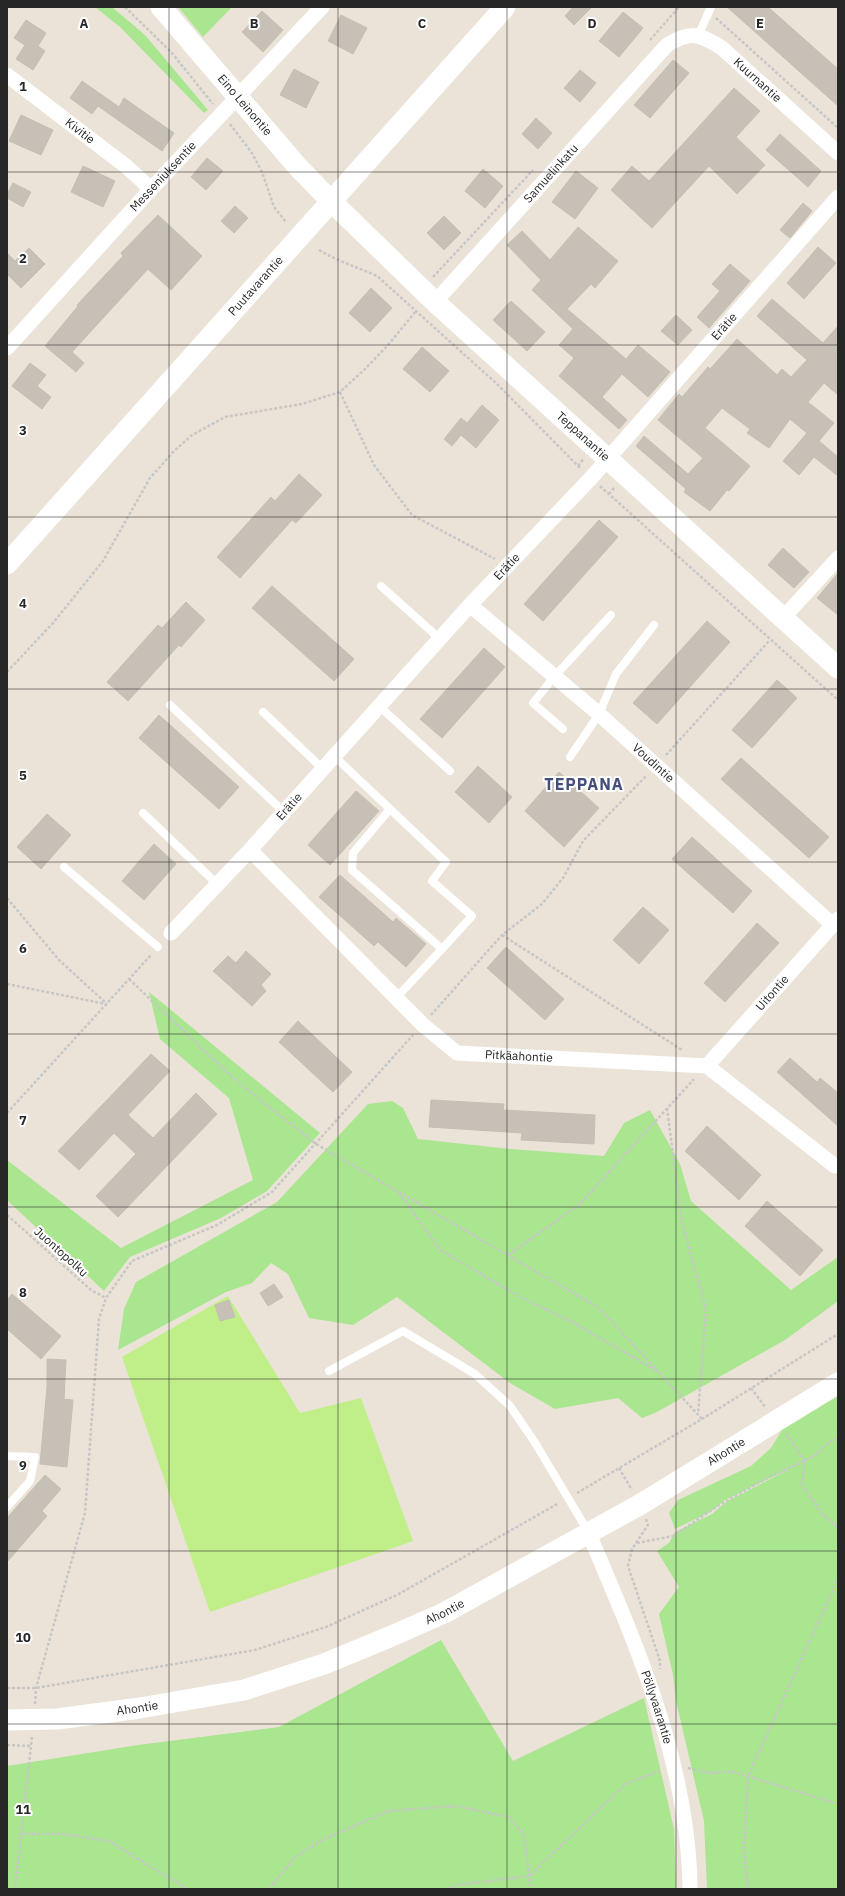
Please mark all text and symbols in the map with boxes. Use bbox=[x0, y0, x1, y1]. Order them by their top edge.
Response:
text: A bbox=[80, 15, 89, 32]
text: B bbox=[250, 15, 259, 32]
text: C bbox=[418, 15, 427, 32]
text: D bbox=[587, 15, 597, 32]
text: E bbox=[756, 15, 764, 32]
street label: Kuurnantie bbox=[731, 54, 785, 105]
street label: Eino Leinontie bbox=[215, 71, 276, 139]
text: 1 bbox=[19, 78, 27, 95]
street label: Kivitie bbox=[63, 114, 98, 147]
street label: Messeniuksentie bbox=[126, 137, 199, 214]
street label: Samuelinkatu bbox=[520, 141, 581, 206]
text: 2 bbox=[19, 250, 27, 267]
street label: Puutavarantie bbox=[225, 252, 286, 319]
street label: Erätie bbox=[708, 309, 740, 343]
street label: Teppanantie bbox=[554, 408, 614, 464]
text: 3 bbox=[19, 422, 27, 439]
street label: Erätie bbox=[490, 549, 523, 583]
text: 4 bbox=[19, 595, 27, 612]
street label: Voudintie bbox=[630, 740, 678, 786]
text: 5 bbox=[19, 767, 27, 784]
district label: TEPPANA bbox=[544, 774, 624, 794]
street label: Erätie bbox=[273, 789, 305, 823]
text: 6 bbox=[19, 940, 27, 957]
street label: Uitontie bbox=[752, 971, 792, 1013]
street label: Pitkäahontie bbox=[485, 1046, 553, 1065]
text: 7 bbox=[19, 1112, 27, 1129]
street label: Juontopolku bbox=[31, 1224, 91, 1280]
text: 8 bbox=[19, 1284, 27, 1301]
street label: Ahontie bbox=[704, 1434, 748, 1469]
text: 9 bbox=[19, 1457, 27, 1474]
street label: Ahontie bbox=[423, 1595, 467, 1627]
text: 10 bbox=[15, 1629, 31, 1646]
street label: Pöllyvaarantie bbox=[638, 1668, 676, 1746]
street label: Ahontie bbox=[115, 1697, 160, 1718]
text: 11 bbox=[15, 1801, 31, 1818]

